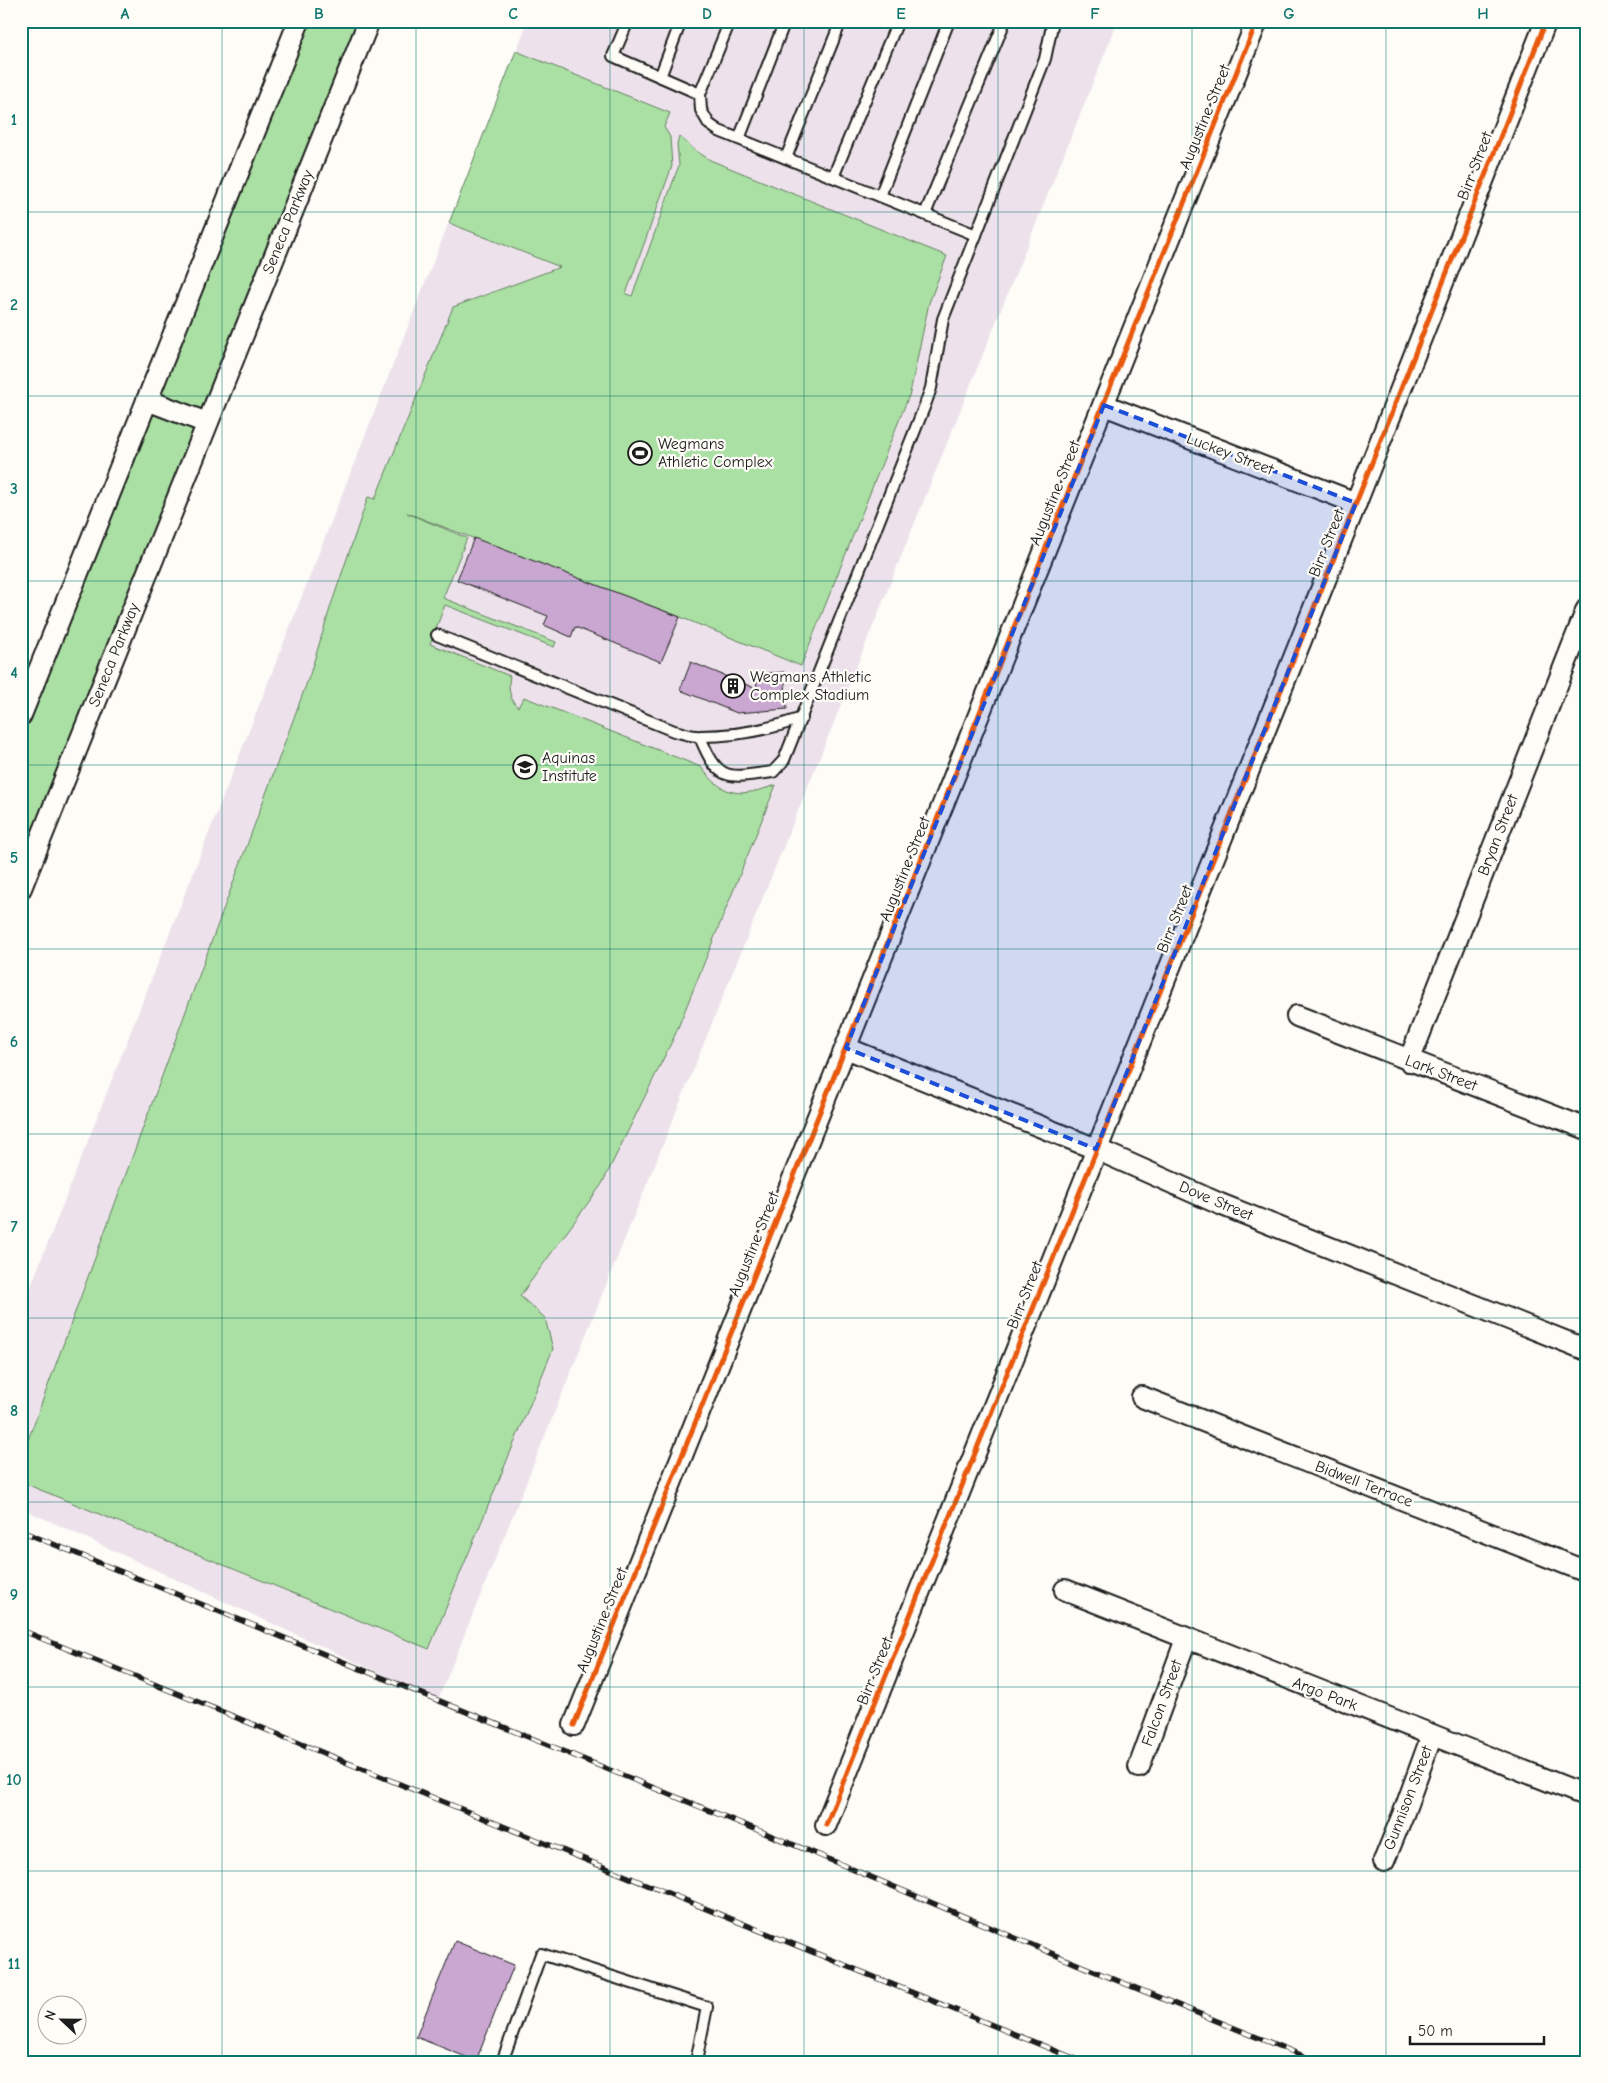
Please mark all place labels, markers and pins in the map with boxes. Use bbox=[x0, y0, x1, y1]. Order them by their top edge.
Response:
place label: Wegmans Athletic Complex bbox=[658, 435, 773, 471]
sports icon: Wegmans Athletic Complex bbox=[627, 440, 653, 466]
place label: Wegmans Athletic Complex Stadium bbox=[750, 668, 872, 704]
building icon: Wegmans Athletic Complex Stadium bbox=[720, 673, 746, 699]
place label: Aquinas Institute bbox=[542, 749, 597, 785]
school or university icon: Aquinas Institute bbox=[512, 754, 538, 780]

